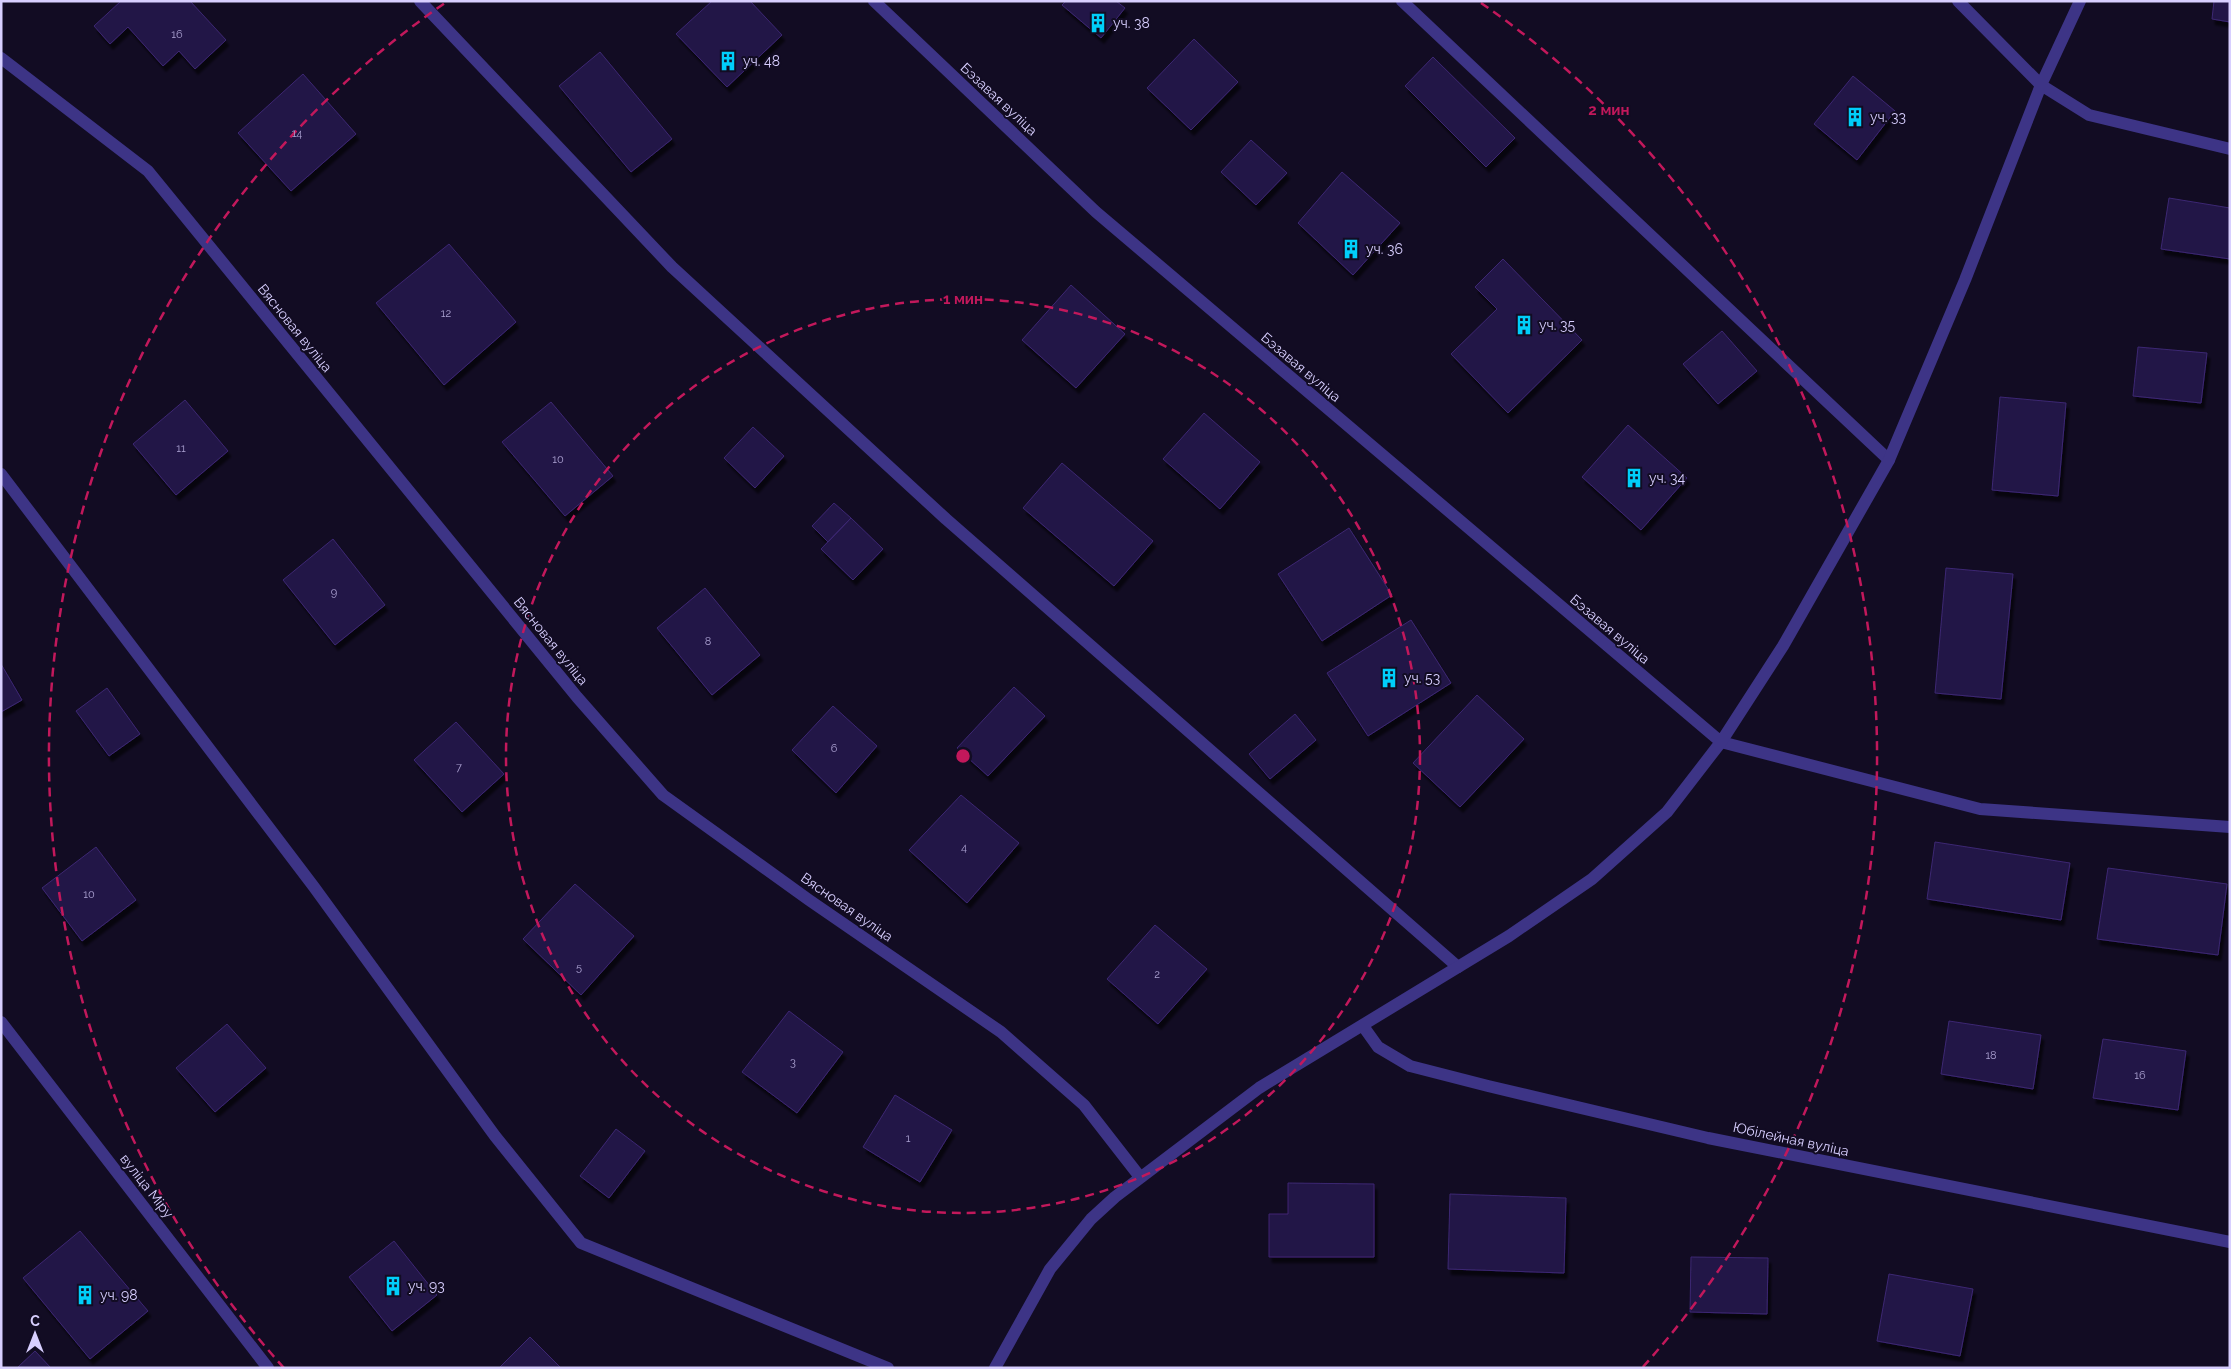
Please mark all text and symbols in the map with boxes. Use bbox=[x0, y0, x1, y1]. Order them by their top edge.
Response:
building icon: уч. 38 bbox=[1087, 12, 1109, 34]
place label: уч. 38 bbox=[1113, 15, 1150, 31]
house number: 16 bbox=[171, 28, 183, 41]
building icon: уч. 48 bbox=[717, 50, 739, 72]
place label: уч. 48 bbox=[743, 53, 780, 69]
street label: Бэзавая вуліца bbox=[957, 59, 1041, 139]
text: 2 мин bbox=[1588, 101, 1630, 119]
building icon: уч. 33 bbox=[1844, 106, 1866, 128]
place label: уч. 33 bbox=[1870, 109, 1906, 125]
house number: 14 bbox=[292, 127, 302, 140]
building icon: уч. 36 bbox=[1340, 238, 1362, 260]
place label: уч. 36 bbox=[1366, 241, 1403, 257]
street label: Вясновая вуліца bbox=[255, 281, 335, 375]
text: 1 мин bbox=[943, 290, 983, 308]
house number: 12 bbox=[441, 307, 451, 320]
building icon: уч. 35 bbox=[1513, 314, 1535, 336]
place label: уч. 35 bbox=[1539, 317, 1576, 333]
street label: Бэзавая вуліца bbox=[1258, 329, 1344, 405]
house number: 11 bbox=[176, 442, 186, 455]
house number: 10 bbox=[552, 453, 564, 466]
building icon: уч. 34 bbox=[1623, 467, 1645, 489]
place label: уч. 34 bbox=[1649, 470, 1686, 486]
house number: 9 bbox=[331, 586, 337, 599]
street label: Бэзавая вуліца bbox=[1567, 591, 1653, 667]
street label: Вясновая вуліца bbox=[511, 594, 591, 688]
house number: 8 bbox=[705, 635, 711, 648]
building icon: уч. 53 bbox=[1378, 667, 1400, 689]
place label: уч. 53 bbox=[1404, 670, 1440, 686]
house number: 6 bbox=[831, 742, 838, 755]
centre of rings bbox=[954, 747, 972, 765]
house number: 7 bbox=[456, 761, 462, 774]
house number: 4 bbox=[961, 841, 967, 854]
street label: Вясновая вуліца bbox=[798, 869, 896, 945]
house number: 10 bbox=[83, 888, 95, 901]
house number: 5 bbox=[576, 961, 582, 974]
house number: 2 bbox=[1154, 968, 1160, 981]
house number: 18 bbox=[1985, 1049, 1997, 1062]
house number: 3 bbox=[790, 1056, 796, 1069]
house number: 16 bbox=[2134, 1069, 2146, 1082]
street label: Юбілейная вуліца bbox=[1732, 1119, 1850, 1159]
house number: 1 bbox=[906, 1132, 911, 1145]
street label: вуліца Міру bbox=[117, 1151, 177, 1221]
building icon: уч. 93 bbox=[382, 1275, 404, 1297]
place label: уч. 93 bbox=[408, 1278, 445, 1294]
building icon: уч. 98 bbox=[74, 1284, 96, 1306]
place label: уч. 98 bbox=[100, 1287, 138, 1303]
north arrow bbox=[10, 1309, 60, 1359]
text: С bbox=[30, 1313, 40, 1329]

